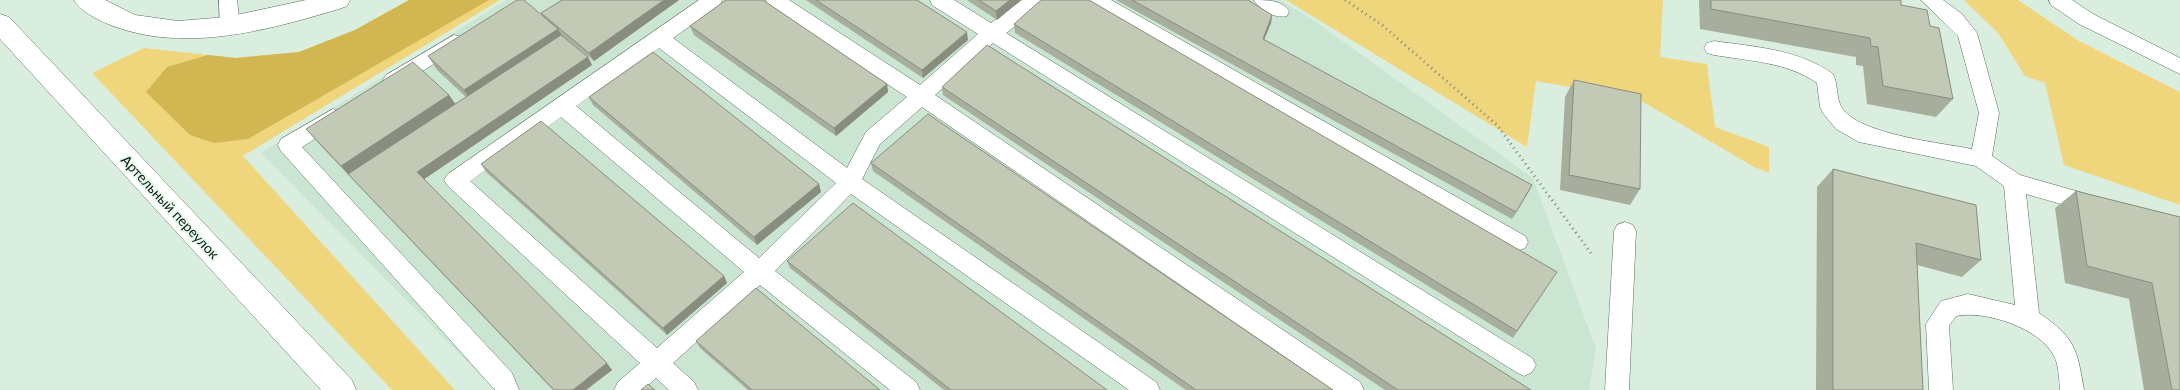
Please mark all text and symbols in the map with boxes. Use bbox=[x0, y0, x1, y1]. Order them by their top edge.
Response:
street label: Артельный переулок bbox=[118, 151, 223, 263]

